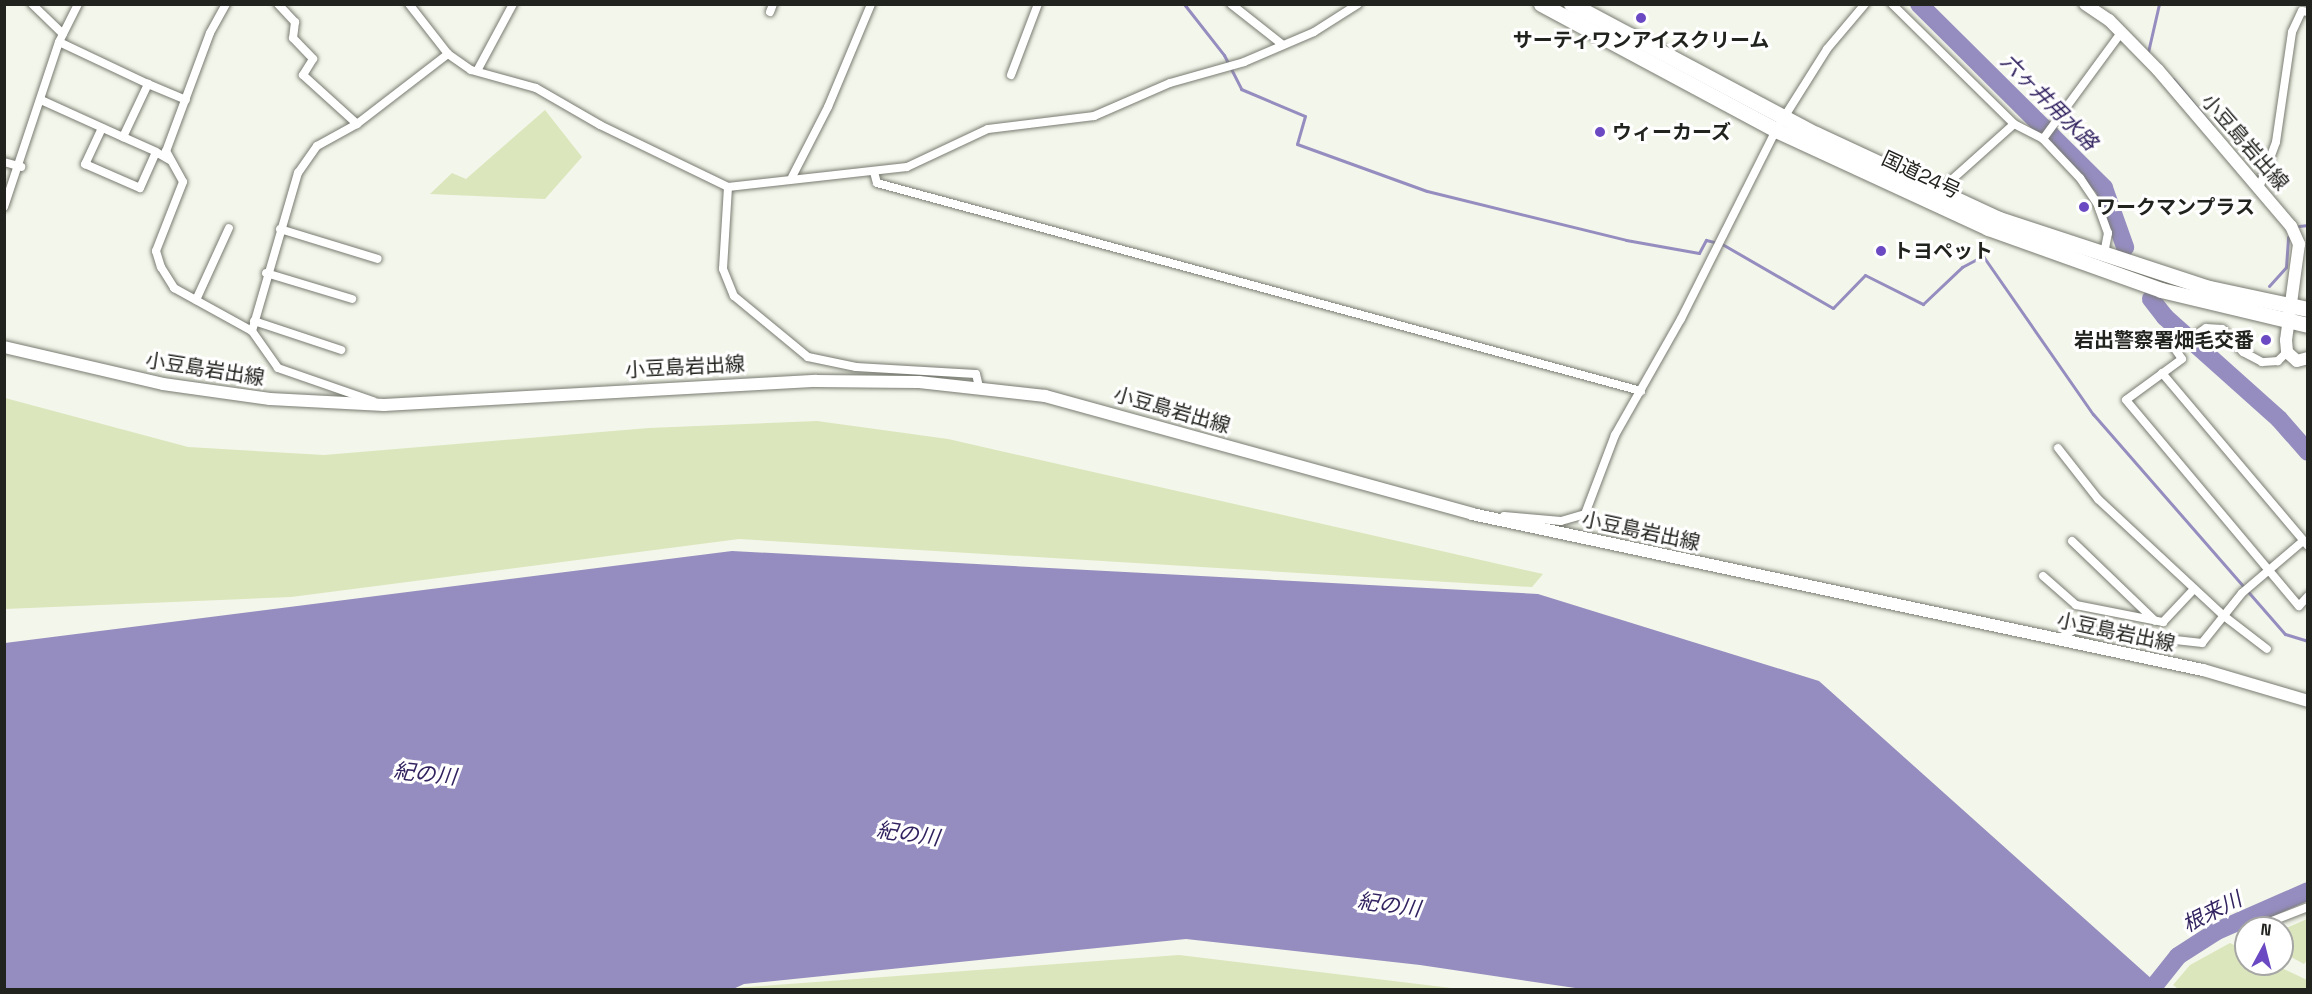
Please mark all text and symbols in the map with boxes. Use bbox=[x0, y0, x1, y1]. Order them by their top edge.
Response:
marker: サーティワンアイスクリーム bbox=[1634, 11, 1648, 25]
place label: サーティワンアイスクリーム bbox=[1511, 28, 1771, 52]
water label: 六ヶ井用水路 bbox=[1996, 49, 2102, 155]
street label: 小豆島岩出線 bbox=[2197, 89, 2293, 195]
place label: ウィーカーズ bbox=[1612, 120, 1732, 144]
marker: ウィーカーズ bbox=[1593, 125, 1607, 139]
street label: 国道24号 bbox=[1878, 146, 1964, 204]
place label: ワークマンプラス bbox=[2096, 195, 2256, 219]
marker: ワークマンプラス bbox=[2077, 200, 2091, 214]
place label: トヨペット bbox=[1893, 239, 1993, 263]
marker: トヨペット bbox=[1874, 244, 1888, 258]
place label: 岩出警察署畑毛交番 bbox=[2074, 328, 2254, 352]
marker: 岩出警察署畑毛交番 bbox=[2259, 333, 2273, 347]
street label: 小豆島岩出線 bbox=[144, 348, 266, 390]
street label: 小豆島岩出線 bbox=[624, 352, 746, 382]
street label: 小豆島岩出線 bbox=[1111, 382, 1233, 438]
street label: 小豆島岩出線 bbox=[1580, 507, 1702, 555]
street label: 小豆島岩出線 bbox=[2055, 608, 2177, 656]
water label: 紀の川 bbox=[392, 758, 458, 790]
water label: 紀の川 bbox=[875, 817, 941, 851]
water label: 根来川 bbox=[2178, 886, 2246, 938]
water label: 紀の川 bbox=[1356, 888, 1422, 922]
north arrow bbox=[2234, 916, 2294, 976]
text: N bbox=[2259, 919, 2273, 941]

